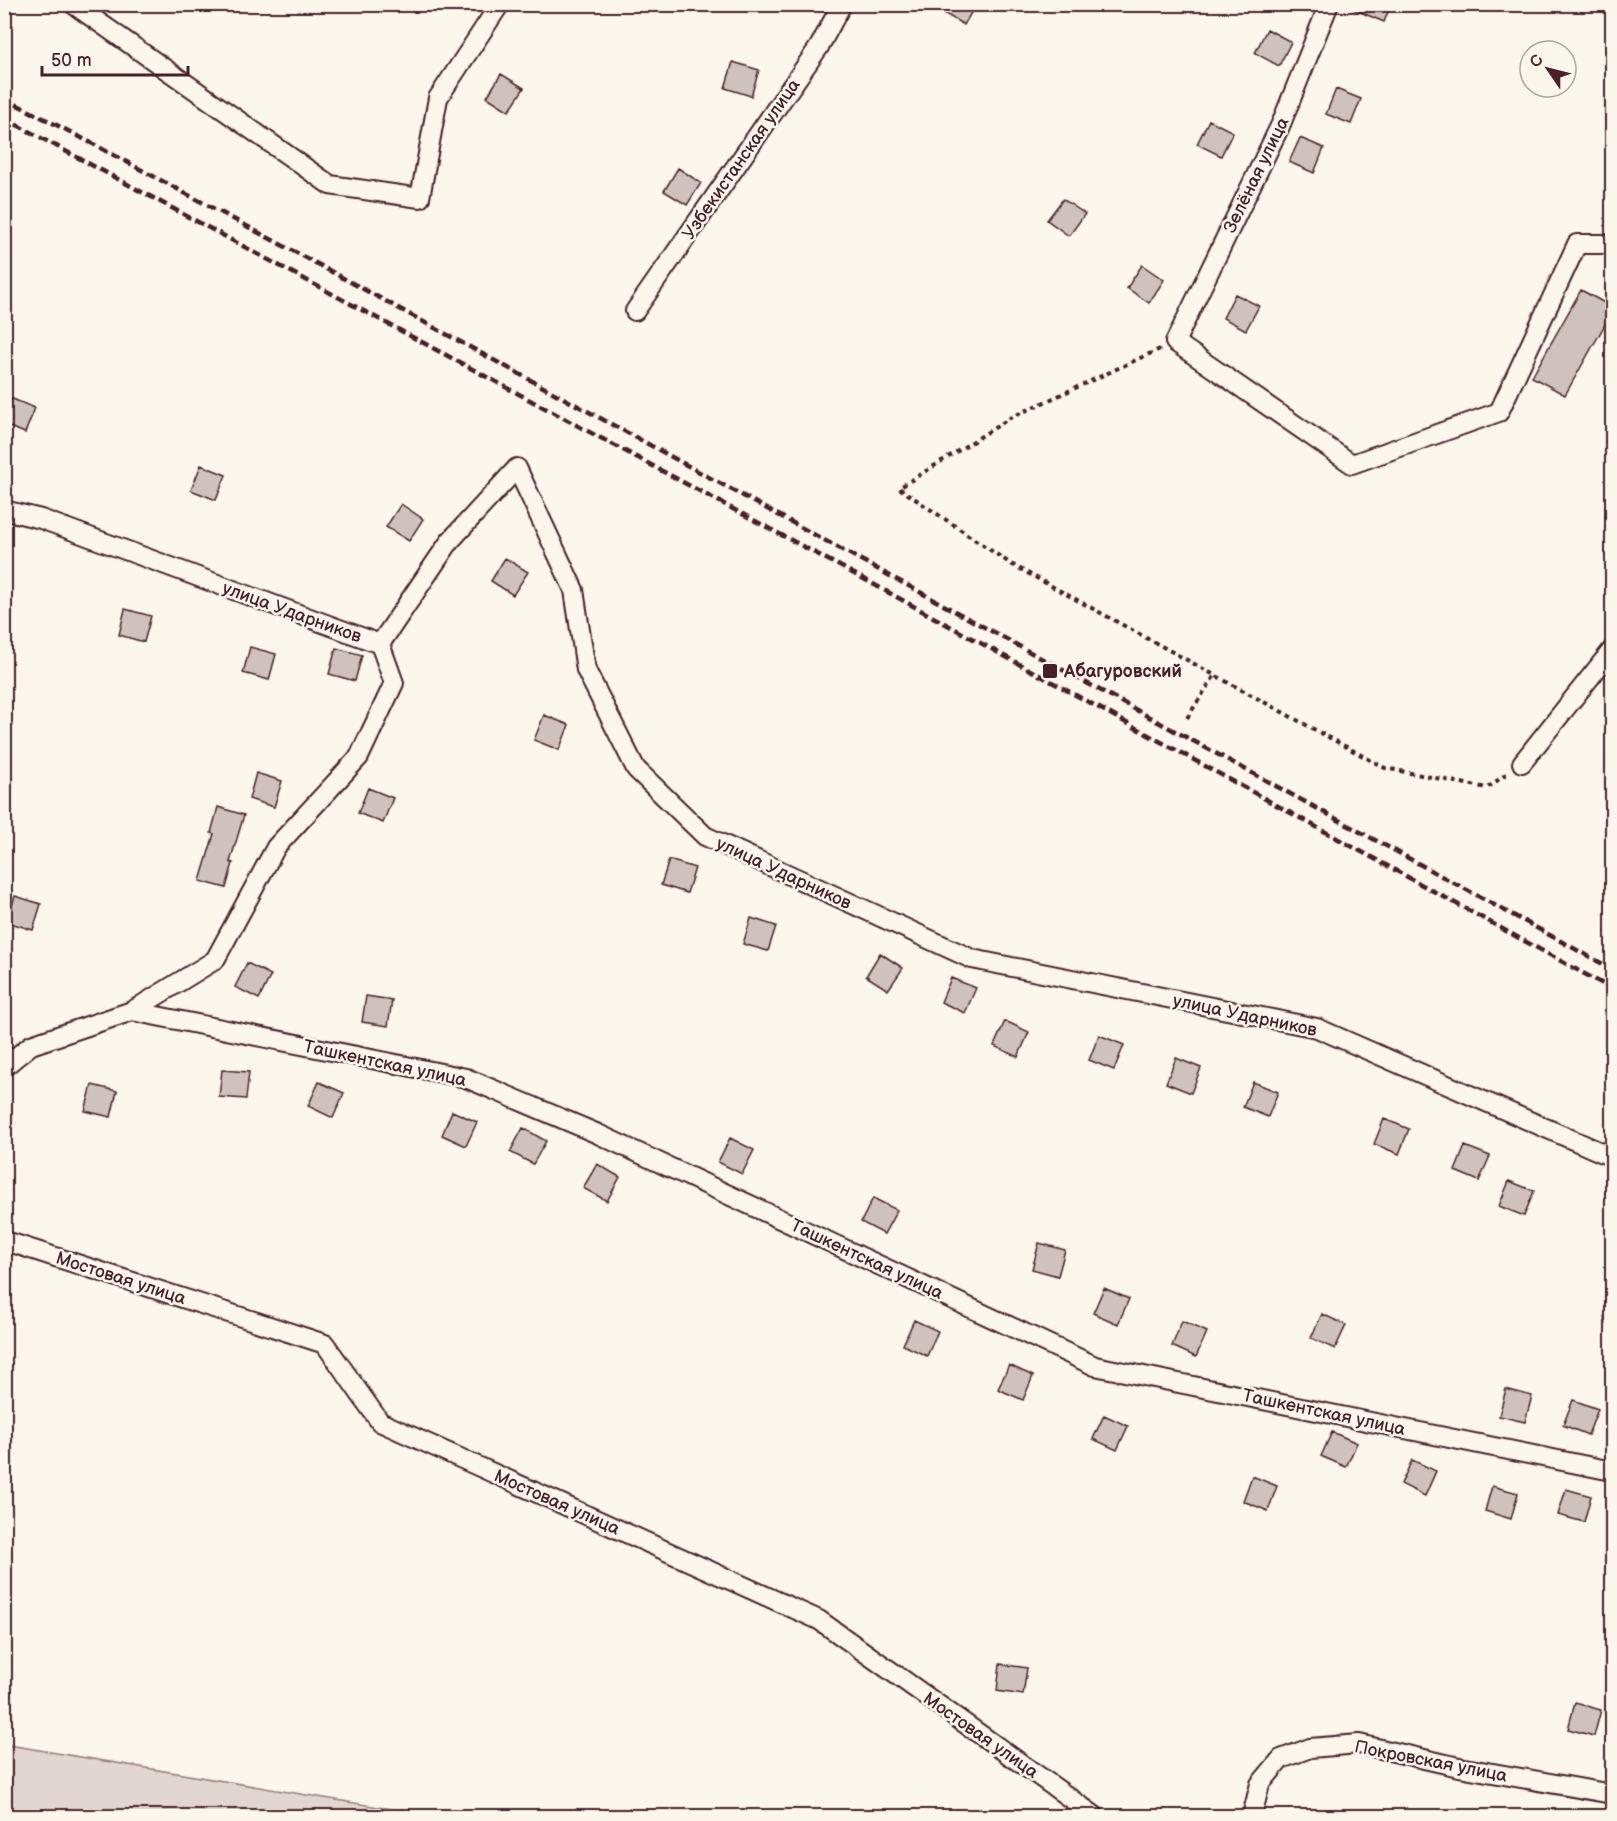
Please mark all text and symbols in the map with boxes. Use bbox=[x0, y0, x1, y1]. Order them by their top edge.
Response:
scale bar bbox=[42, 39, 188, 77]
north arrow bbox=[1518, 39, 1578, 99]
text: 50 m bbox=[51, 50, 92, 71]
text: С bbox=[1526, 51, 1548, 71]
street label: Узбекистанская улица bbox=[678, 75, 805, 244]
street label: Зелёная улица bbox=[1219, 114, 1294, 237]
street label: улица Ударников bbox=[219, 578, 365, 648]
place label: Абагуровский bbox=[1063, 661, 1182, 682]
marker: Абагуровский bbox=[1041, 662, 1059, 680]
street label: улица Ударников bbox=[713, 833, 855, 914]
street label: улица Ударников bbox=[1171, 990, 1319, 1041]
street label: Ташкентская улица bbox=[301, 1036, 469, 1091]
street label: Ташкентская улица bbox=[787, 1215, 947, 1304]
street label: Мостовая улица bbox=[53, 1248, 189, 1309]
street label: Ташкентская улица bbox=[1240, 1385, 1408, 1440]
street label: Мостовая улица bbox=[491, 1465, 623, 1540]
street label: Мостовая улица bbox=[919, 1688, 1042, 1783]
street label: Покровская улица bbox=[1353, 1736, 1509, 1787]

